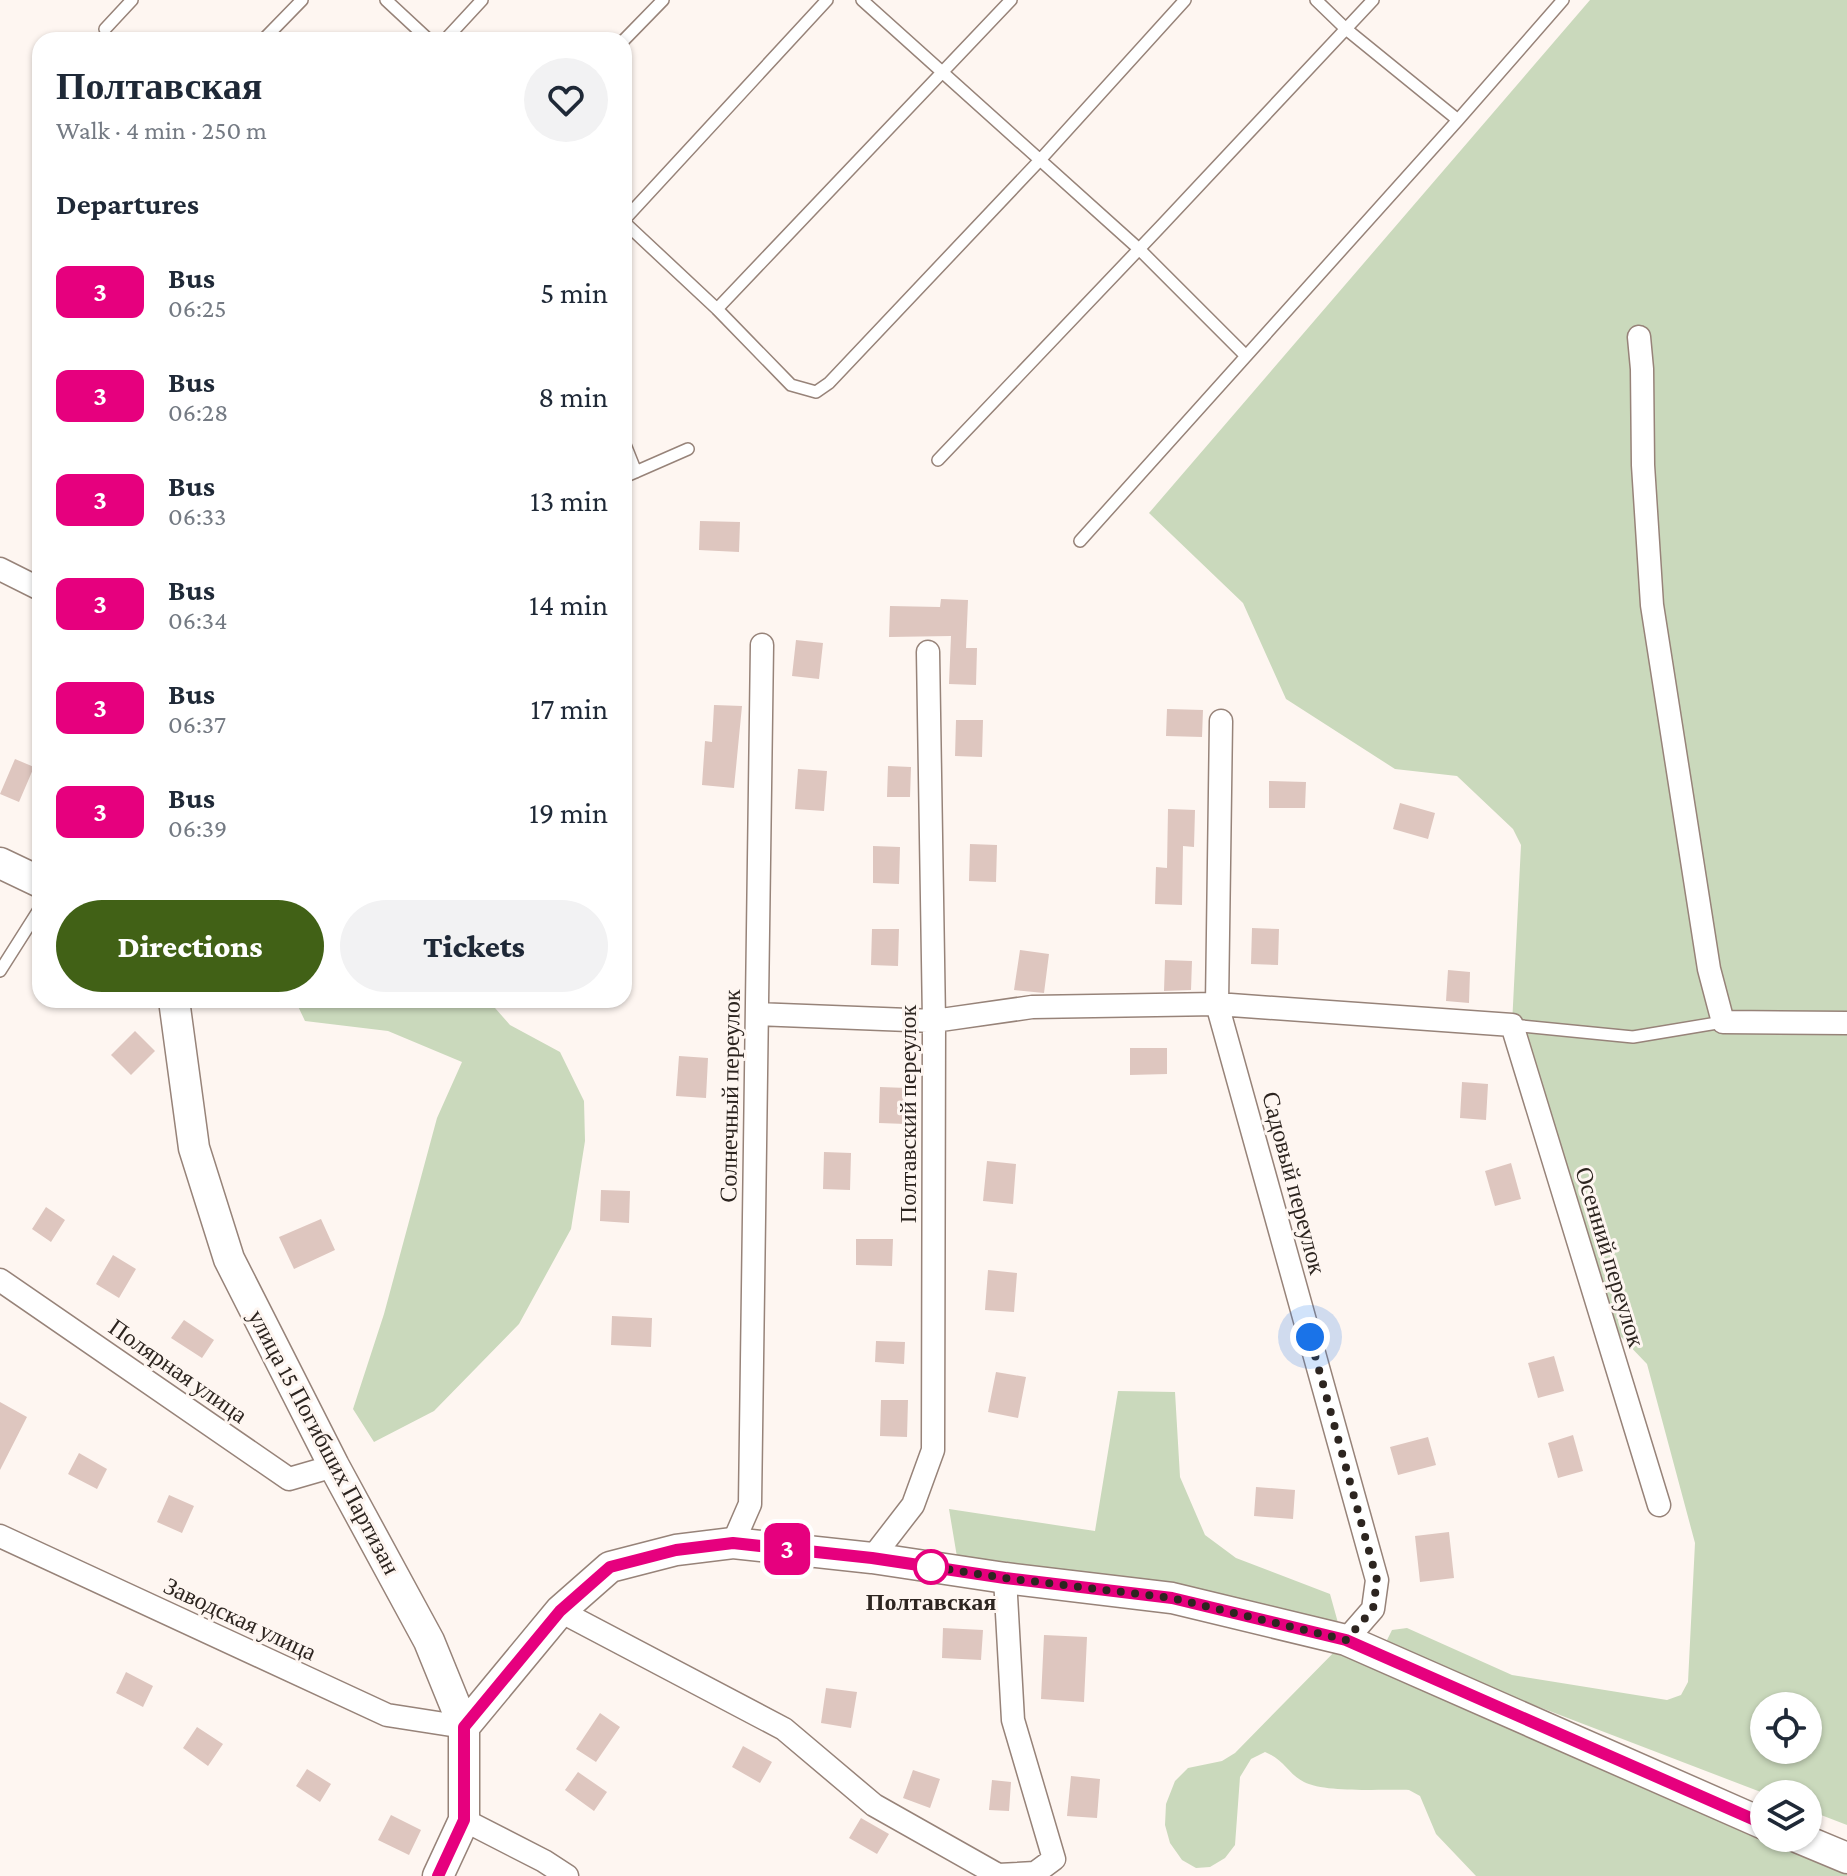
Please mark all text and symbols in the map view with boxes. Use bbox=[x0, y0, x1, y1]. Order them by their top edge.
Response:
button: heart bbox=[524, 58, 608, 142]
text: Полтавская bbox=[56, 65, 262, 107]
text: Walk · 4 min · 250 m bbox=[56, 116, 267, 145]
text: Departures bbox=[56, 187, 199, 220]
text: Bus bbox=[168, 261, 215, 294]
text: 3 bbox=[93, 276, 107, 307]
text: 5 min bbox=[540, 276, 608, 309]
text: 06:25 bbox=[168, 294, 227, 323]
text: Bus bbox=[168, 365, 215, 398]
text: 3 bbox=[93, 380, 107, 411]
text: 8 min bbox=[538, 380, 608, 413]
text: 06:28 bbox=[168, 398, 228, 427]
text: Bus bbox=[168, 469, 215, 502]
text: 3 bbox=[93, 484, 107, 515]
text: 13 min bbox=[530, 484, 608, 517]
text: 06:33 bbox=[168, 502, 226, 531]
text: Bus bbox=[168, 573, 215, 606]
text: 3 bbox=[93, 588, 107, 619]
text: 14 min bbox=[529, 588, 608, 621]
text: 06:34 bbox=[168, 606, 227, 635]
text: Bus bbox=[168, 677, 215, 710]
text: 3 bbox=[93, 692, 107, 723]
text: 17 min bbox=[531, 692, 608, 725]
text: 06:37 bbox=[168, 710, 226, 739]
text: Bus bbox=[168, 781, 215, 814]
text: 3 bbox=[93, 796, 107, 827]
text: 19 min bbox=[529, 796, 608, 829]
text: 06:39 bbox=[168, 814, 227, 843]
button: Directions bbox=[56, 900, 324, 992]
button: Tickets bbox=[340, 900, 608, 992]
street label: Солнечный переулок bbox=[714, 989, 745, 1203]
street label: Полтавский переулок bbox=[894, 1005, 921, 1223]
street label: Садовый переулок bbox=[1257, 1089, 1332, 1277]
street label: Осенний переулок bbox=[1570, 1164, 1651, 1351]
street label: улица 15 Погибших Партизан bbox=[243, 1305, 406, 1579]
street label: Полярная улица bbox=[104, 1313, 253, 1428]
your location bbox=[1290, 1317, 1330, 1357]
line badge: 3 bbox=[761, 1523, 813, 1575]
text: 3 bbox=[780, 1533, 794, 1564]
marker: Полтавская bbox=[914, 1550, 948, 1584]
street label: Заводская улица bbox=[160, 1571, 321, 1666]
place label: Полтавская bbox=[866, 1588, 996, 1615]
map controls bbox=[1750, 1692, 1822, 1852]
button: locate bbox=[1750, 1692, 1822, 1764]
button: layers bbox=[1750, 1780, 1822, 1852]

